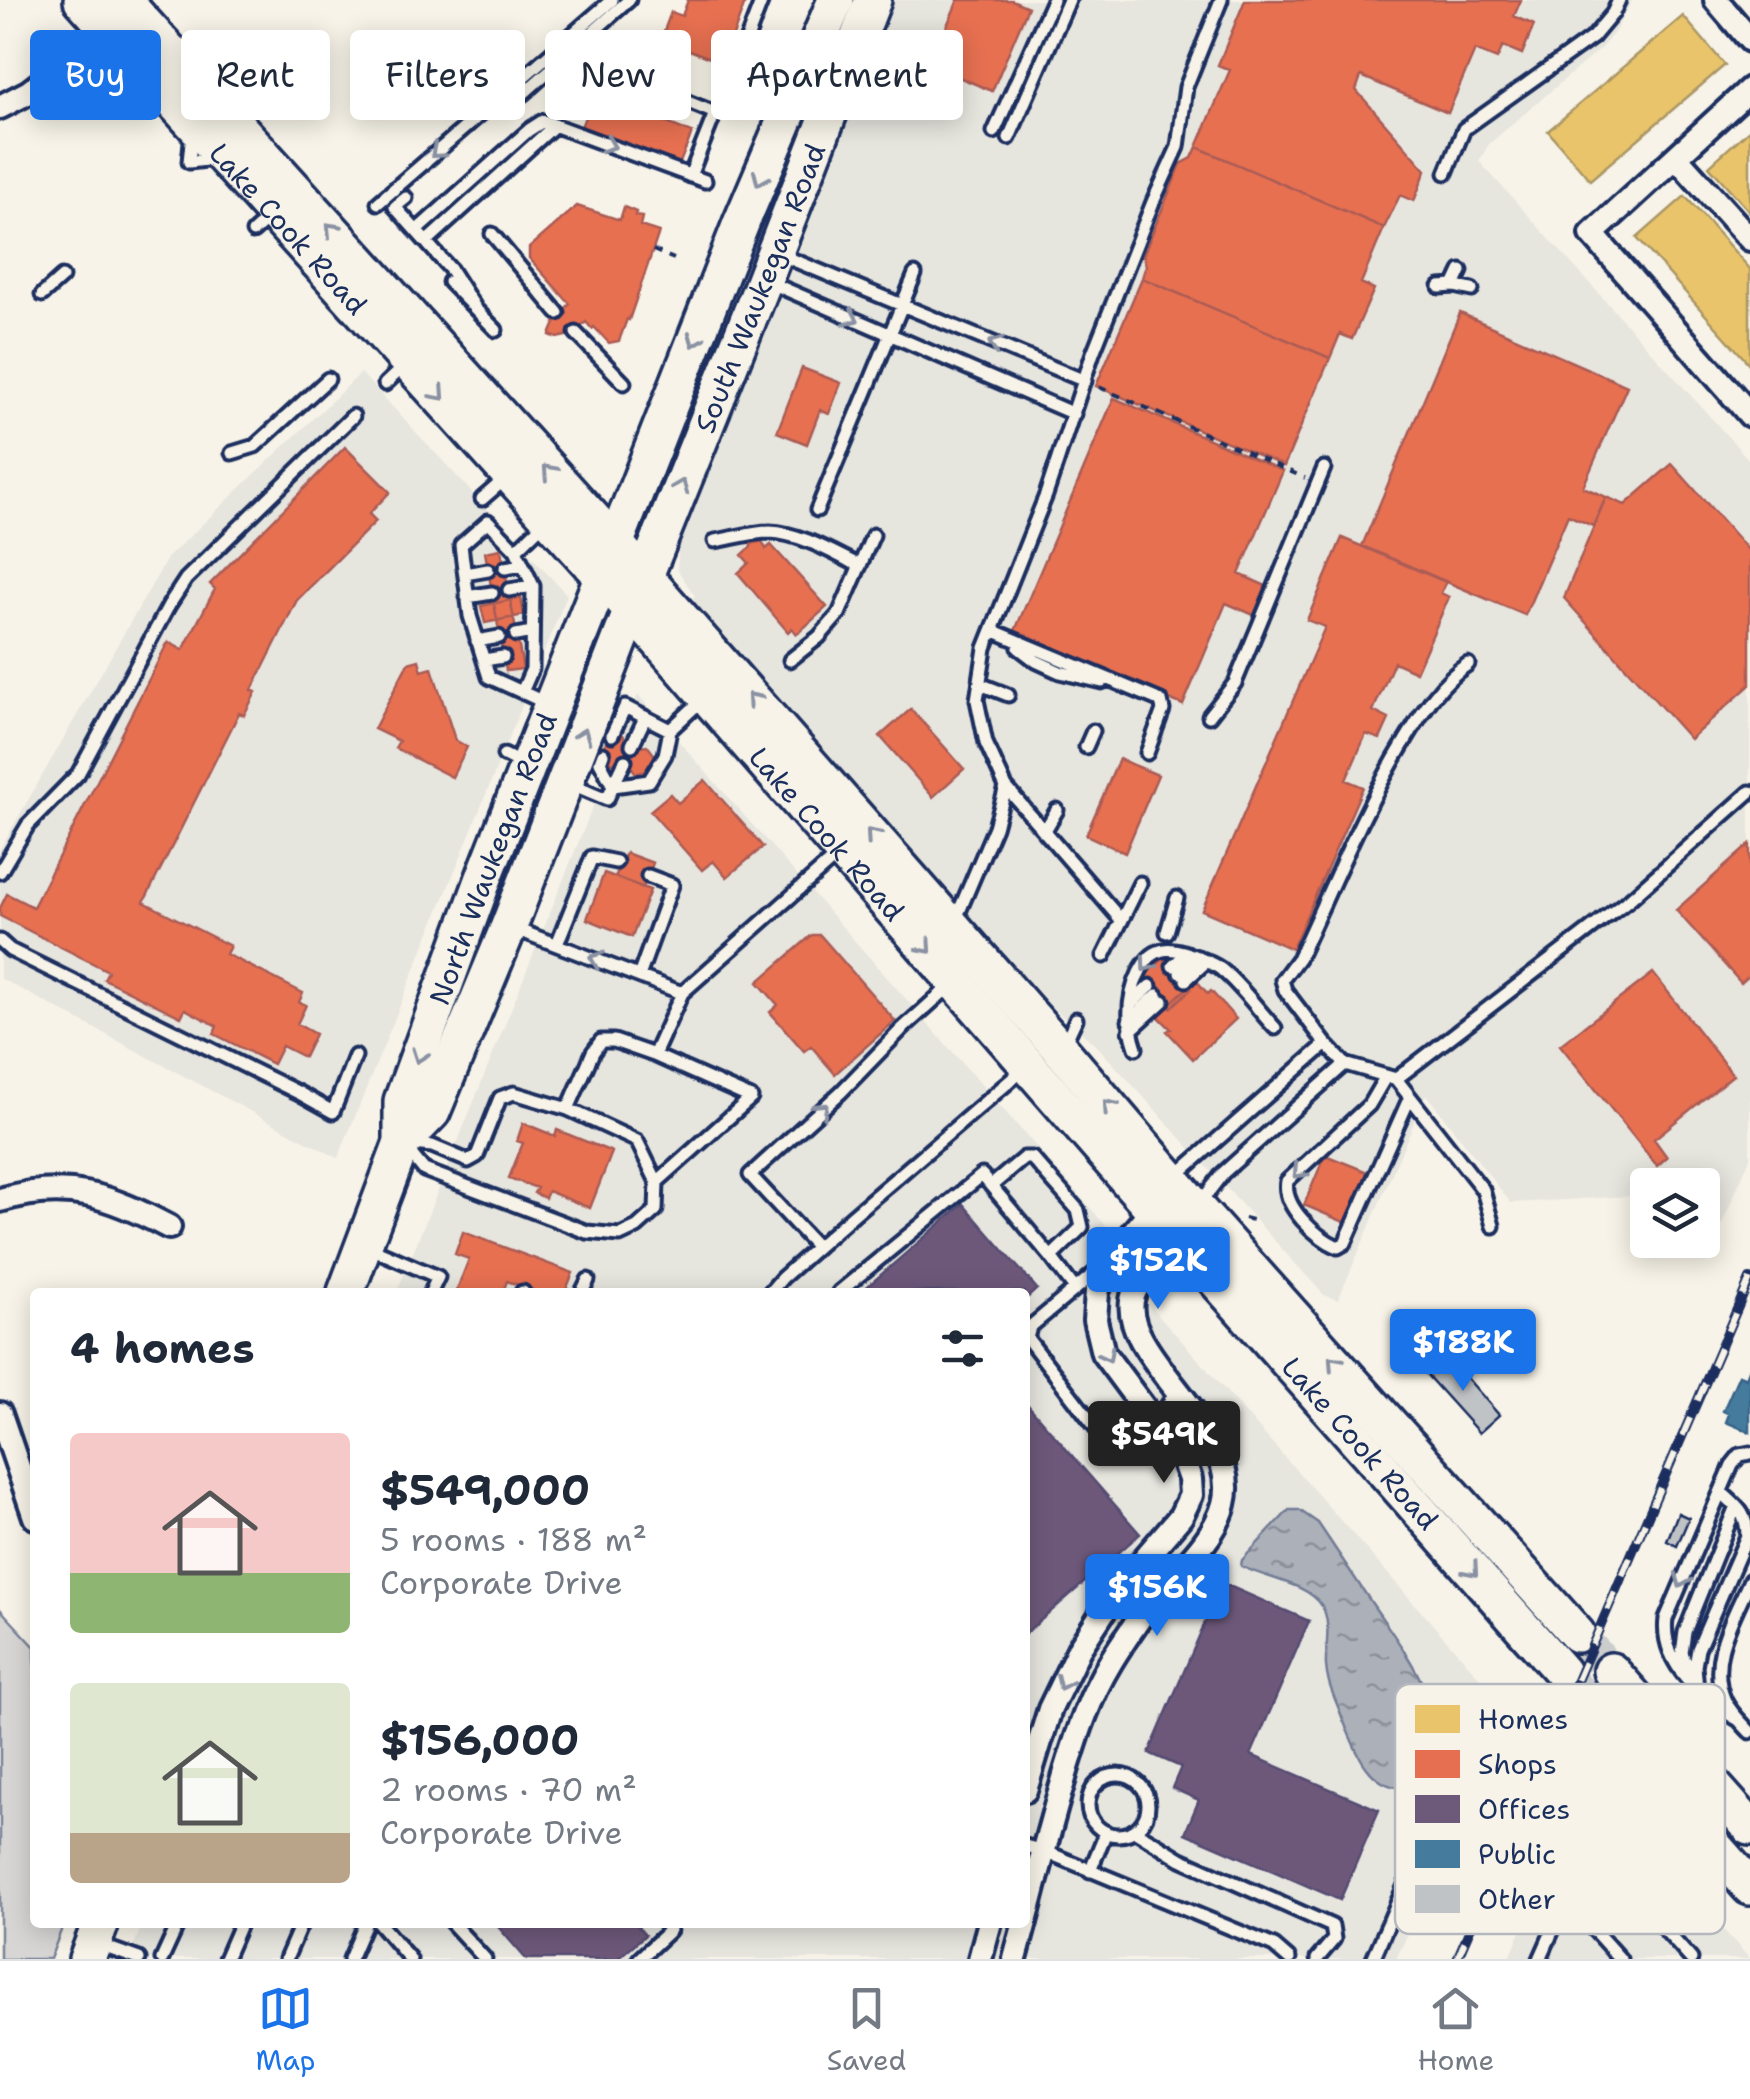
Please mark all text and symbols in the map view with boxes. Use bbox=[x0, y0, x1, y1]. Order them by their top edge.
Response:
chip: Buy bbox=[30, 30, 161, 120]
chip: Rent bbox=[181, 30, 330, 120]
chip: Filters bbox=[350, 30, 525, 120]
chip: New bbox=[545, 30, 691, 120]
chip: Apartment bbox=[711, 30, 963, 120]
one-way arrow bbox=[599, 133, 616, 154]
street label: Lake Cook Road bbox=[201, 135, 376, 323]
street label: South Waukegan Road bbox=[686, 138, 834, 438]
one-way arrow bbox=[430, 141, 449, 159]
one-way arrow bbox=[752, 168, 772, 186]
one-way arrow bbox=[326, 222, 344, 241]
one-way arrow bbox=[842, 306, 860, 326]
one-way arrow bbox=[687, 331, 707, 348]
one-way arrow bbox=[987, 336, 1005, 356]
one-way arrow bbox=[427, 383, 445, 401]
one-way arrow bbox=[543, 464, 561, 483]
one-way arrow bbox=[670, 478, 690, 496]
one-way arrow bbox=[746, 693, 764, 711]
street label: North Waukegan Road bbox=[420, 707, 566, 1010]
one-way arrow bbox=[572, 727, 592, 744]
street label: Lake Cook Road bbox=[740, 739, 913, 929]
one-way arrow bbox=[865, 828, 883, 847]
one-way arrow bbox=[914, 936, 932, 954]
one-way arrow bbox=[588, 951, 605, 971]
one-way arrow bbox=[1141, 954, 1159, 973]
one-way arrow bbox=[410, 1046, 431, 1063]
one-way arrow bbox=[1103, 1099, 1121, 1117]
one-way arrow bbox=[810, 1103, 829, 1121]
one-way arrow bbox=[1293, 1160, 1311, 1178]
map controls bbox=[1630, 1168, 1720, 1258]
button: layers bbox=[1630, 1168, 1720, 1258]
pin: $152K bbox=[1088, 1227, 1228, 1312]
text: $152K bbox=[1109, 1238, 1207, 1281]
pin: $188K bbox=[1393, 1309, 1533, 1394]
text: 4 homes bbox=[70, 1320, 255, 1376]
text: $188K bbox=[1412, 1320, 1514, 1363]
icon: filters bbox=[935, 1321, 990, 1376]
one-way arrow bbox=[1095, 1344, 1115, 1362]
street label: Lake Cook Road bbox=[1273, 1349, 1447, 1538]
one-way arrow bbox=[1328, 1355, 1346, 1374]
pin: $549K bbox=[1094, 1401, 1234, 1486]
text: $549K bbox=[1110, 1412, 1218, 1455]
text: $549,000 bbox=[380, 1462, 590, 1518]
icon: home bbox=[150, 1473, 270, 1593]
text: 5 rooms · 188 m² bbox=[380, 1518, 647, 1561]
pin: $156K bbox=[1087, 1554, 1227, 1639]
one-way arrow bbox=[1461, 1558, 1479, 1577]
text: Corporate Drive bbox=[380, 1561, 623, 1604]
text: $156K bbox=[1107, 1565, 1207, 1608]
one-way arrow bbox=[1674, 1571, 1694, 1589]
one-way arrow bbox=[1055, 1673, 1075, 1691]
legend bbox=[1395, 1684, 1725, 1934]
text: Homes bbox=[1478, 1700, 1568, 1738]
text: $156,000 bbox=[380, 1712, 579, 1768]
icon: home bbox=[150, 1723, 270, 1843]
text: Shops bbox=[1478, 1745, 1557, 1783]
text: 2 rooms · 70 m² bbox=[380, 1768, 637, 1811]
text: Offices bbox=[1478, 1790, 1570, 1828]
text: Corporate Drive bbox=[380, 1811, 623, 1854]
text: Public bbox=[1478, 1835, 1556, 1873]
text: Other bbox=[1478, 1880, 1556, 1918]
tab: Map bbox=[256, 1981, 316, 2079]
tab: Saved bbox=[827, 1981, 906, 2079]
tab: Home bbox=[1417, 1981, 1494, 2079]

